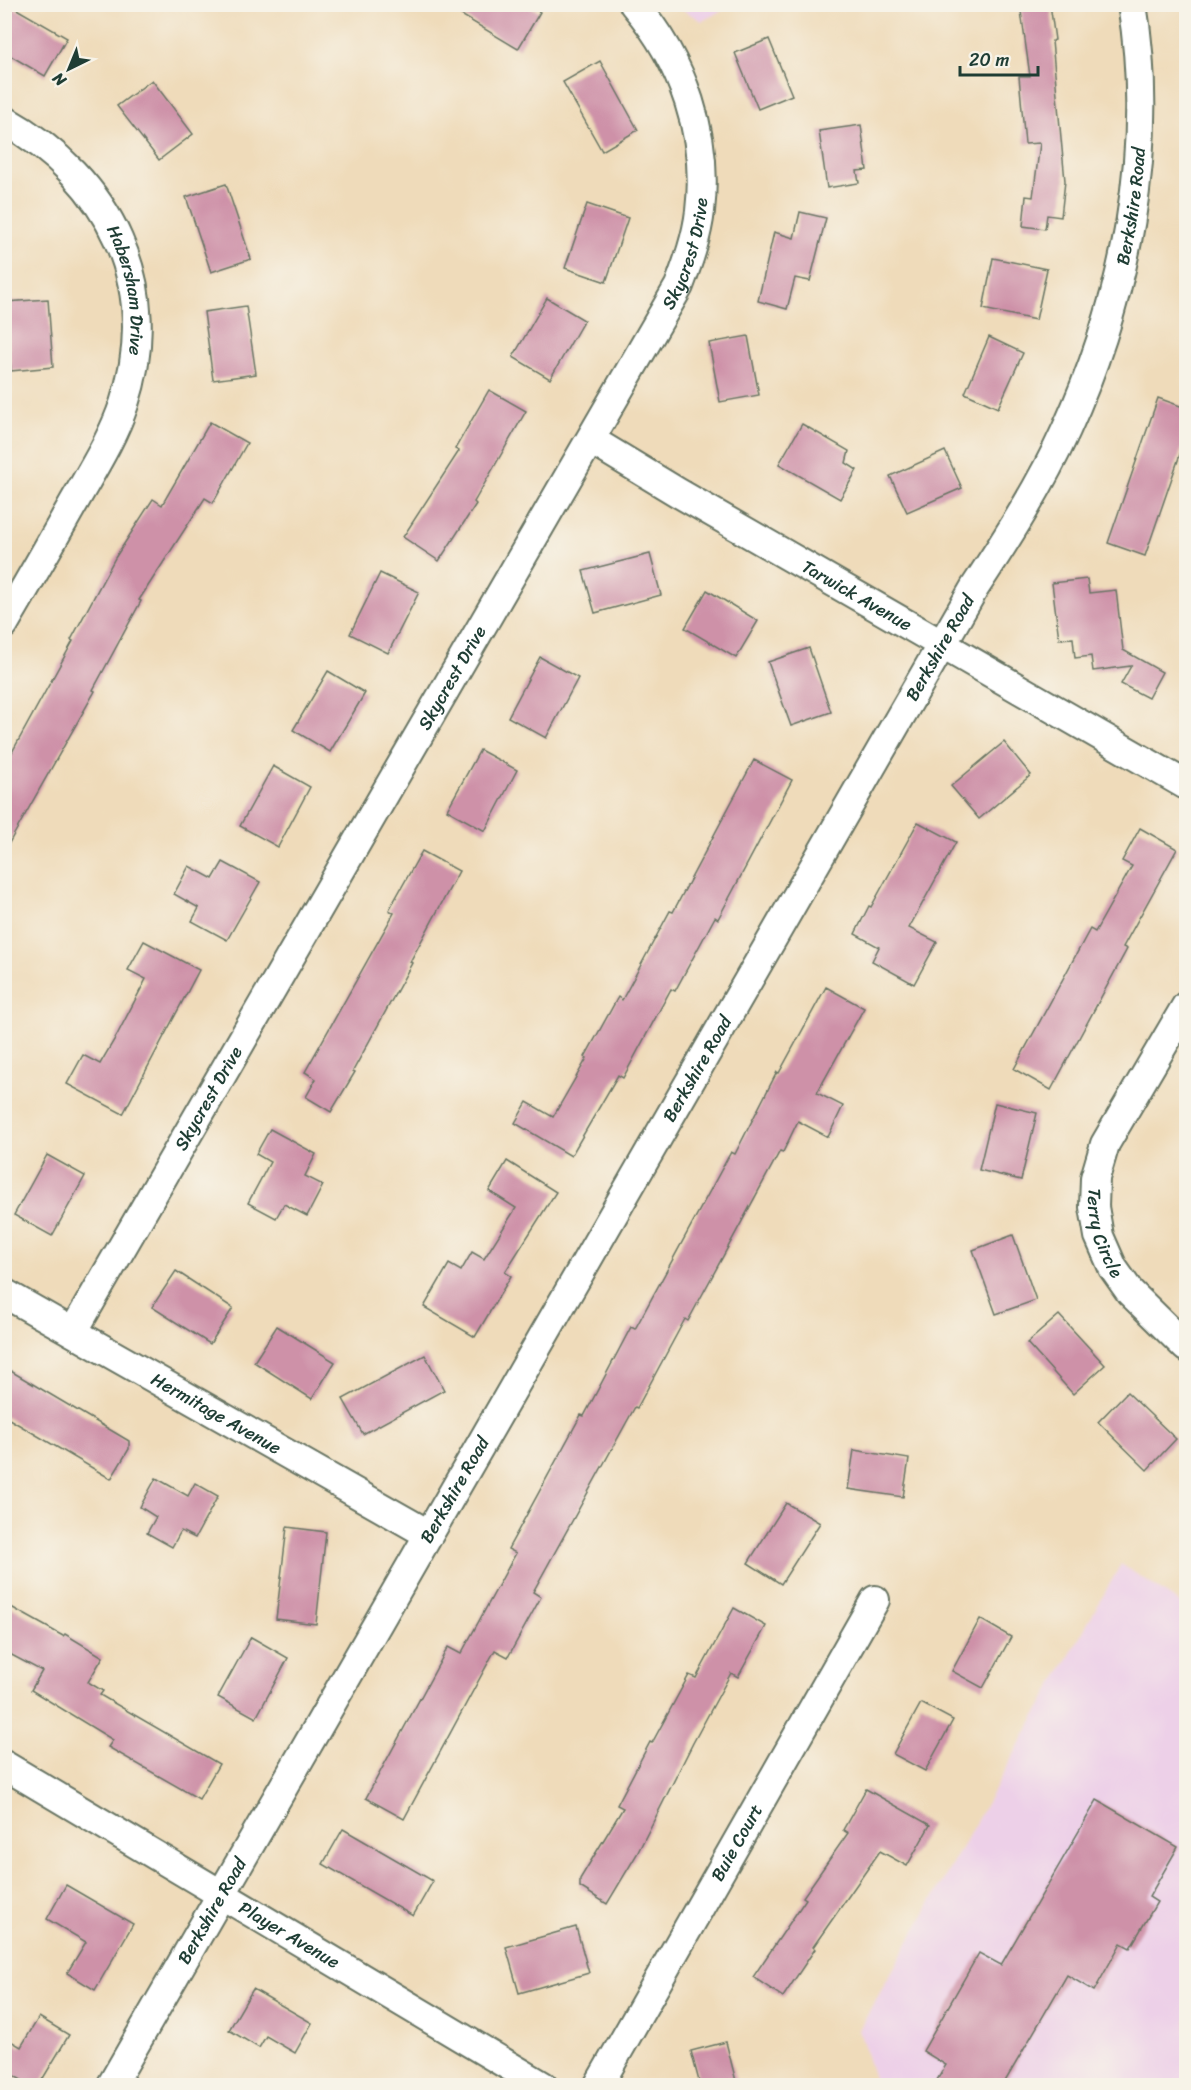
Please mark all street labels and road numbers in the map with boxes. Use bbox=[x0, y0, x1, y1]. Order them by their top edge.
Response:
street label: Berkshire Road bbox=[1106, 145, 1155, 268]
street label: Skycrest Drive bbox=[653, 196, 717, 316]
street label: Habersham Drive bbox=[97, 219, 153, 357]
street label: Tarwick Avenue bbox=[796, 551, 918, 640]
street label: Berkshire Road bbox=[896, 587, 984, 707]
street label: Skycrest Drive bbox=[409, 619, 495, 736]
street label: Berkshire Road bbox=[654, 1008, 742, 1128]
street label: Skycrest Drive bbox=[165, 1040, 251, 1157]
street label: Terry Circle bbox=[1078, 1188, 1132, 1285]
street label: Hermitage Avenue bbox=[145, 1364, 287, 1463]
street label: Berkshire Road bbox=[411, 1429, 499, 1549]
street label: Buie Court bbox=[702, 1798, 772, 1887]
street label: Berkshire Road bbox=[168, 1850, 256, 1970]
street label: Player Avenue bbox=[232, 1892, 346, 1978]

